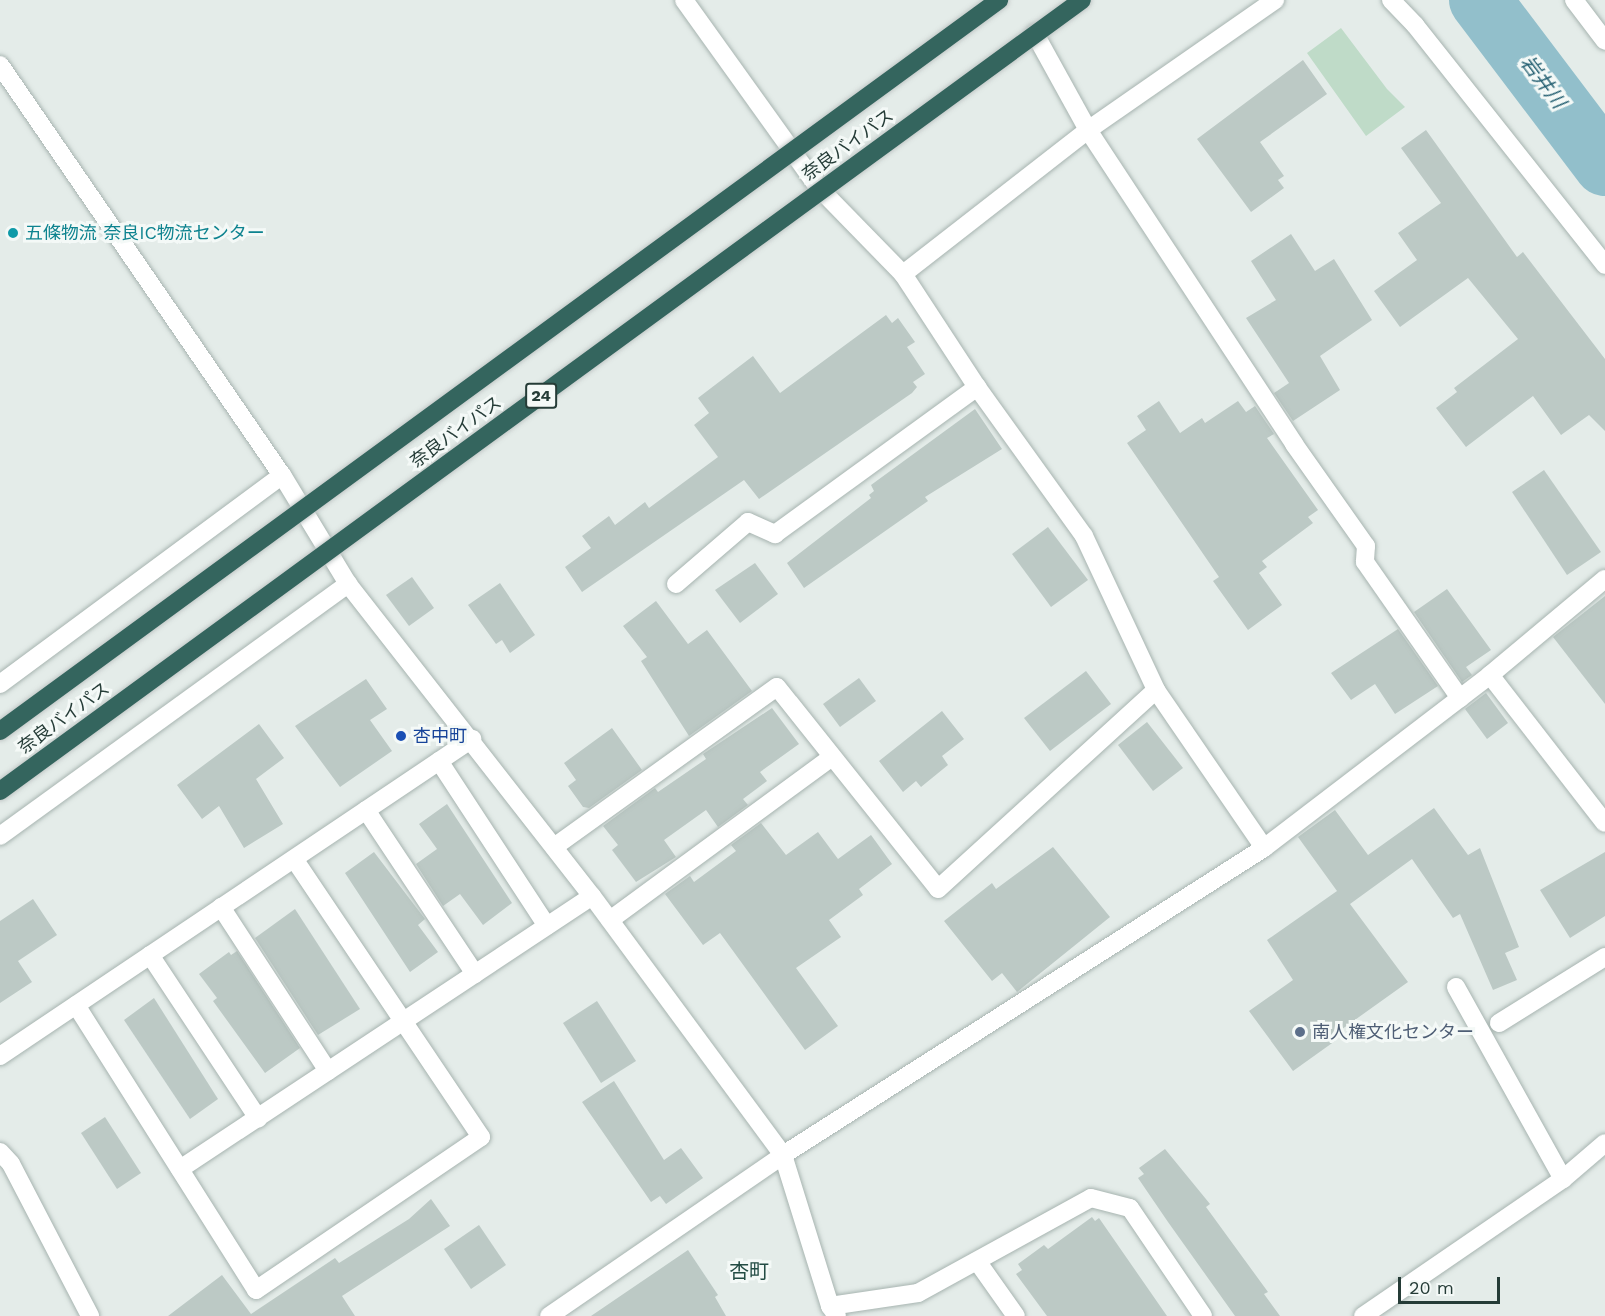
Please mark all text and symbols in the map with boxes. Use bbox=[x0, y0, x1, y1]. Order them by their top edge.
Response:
water label: 岩井川 bbox=[1515, 51, 1571, 113]
street label: 奈良バイパス bbox=[798, 105, 898, 185]
place label: 五條物流 奈良IC物流センター bbox=[25, 222, 265, 244]
marker: 五條物流 奈良IC物流センター bbox=[6, 226, 20, 240]
road number: 24 bbox=[524, 383, 558, 409]
street label: 奈良バイパス bbox=[406, 392, 506, 472]
street label: 奈良バイパス bbox=[14, 678, 114, 758]
place label: 杏中町 bbox=[413, 725, 467, 747]
marker: 杏中町 bbox=[394, 729, 408, 743]
place label: 南人権文化センター bbox=[1312, 1021, 1474, 1043]
marker: 南人権文化センター bbox=[1293, 1025, 1307, 1039]
district label: 杏町 bbox=[729, 1259, 769, 1283]
scale bar bbox=[1401, 1265, 1503, 1303]
text: 20 m bbox=[1409, 1277, 1454, 1298]

